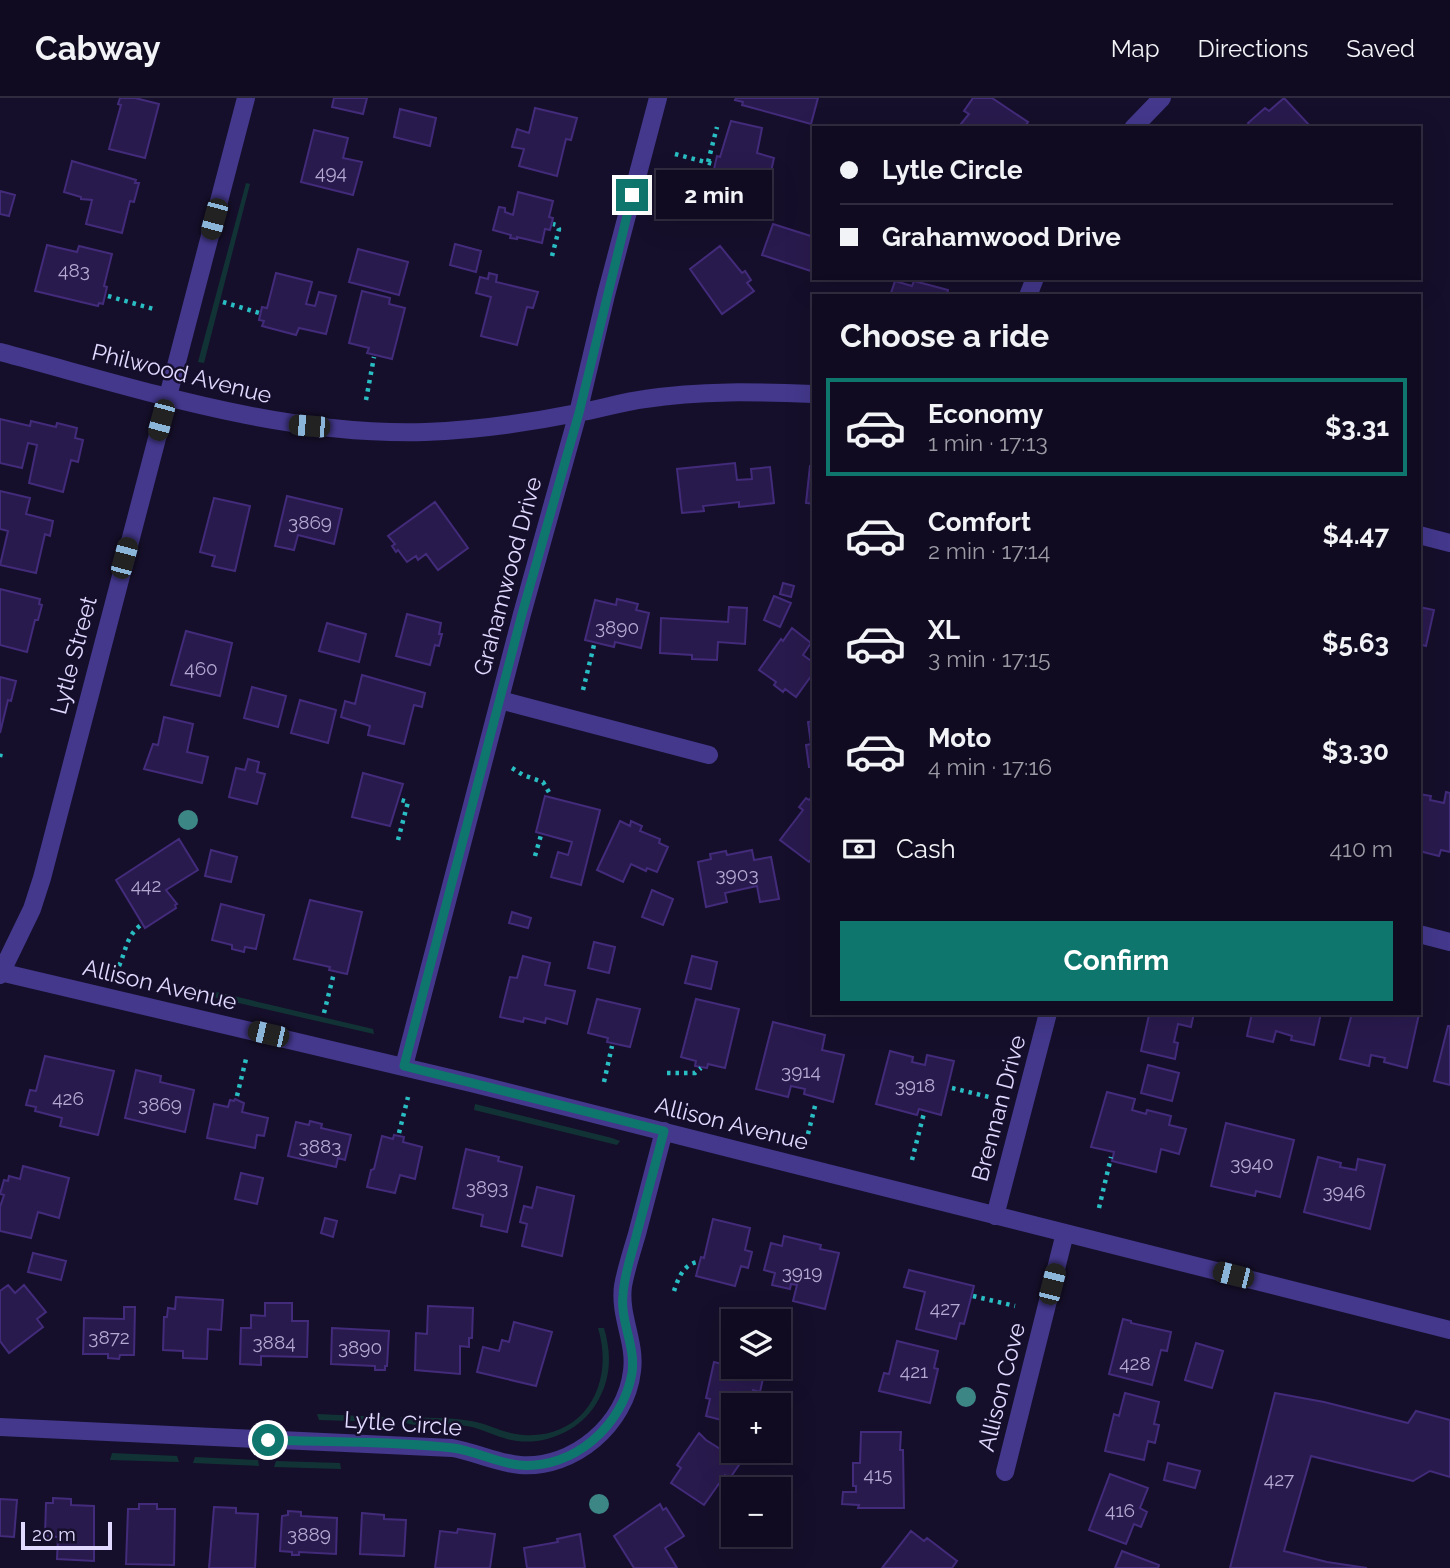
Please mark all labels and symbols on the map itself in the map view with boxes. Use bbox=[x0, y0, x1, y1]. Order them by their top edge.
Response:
house number: 494 bbox=[315, 161, 347, 183]
callout: 2 min bbox=[656, 170, 772, 220]
route end bbox=[616, 179, 648, 211]
car bbox=[199, 196, 230, 242]
house number: 483 bbox=[58, 259, 90, 281]
street label: Philwood Avenue bbox=[89, 338, 275, 408]
car bbox=[146, 397, 177, 443]
car bbox=[288, 414, 331, 438]
street label: Grahamwood Drive bbox=[467, 474, 547, 678]
house number: 3869 bbox=[288, 511, 332, 533]
car bbox=[109, 535, 140, 581]
street label: Lytle Street bbox=[44, 593, 102, 717]
house number: 3890 bbox=[595, 616, 639, 638]
house number: 460 bbox=[184, 657, 218, 679]
house number: 3903 bbox=[715, 863, 759, 885]
house number: 442 bbox=[131, 874, 161, 896]
street label: Allison Avenue bbox=[80, 953, 240, 1015]
car bbox=[246, 1019, 291, 1049]
street label: Brennan Drive bbox=[966, 1032, 1030, 1184]
house number: 3914 bbox=[781, 1060, 821, 1082]
house number: 3918 bbox=[895, 1074, 935, 1096]
house number: 426 bbox=[52, 1087, 84, 1109]
street label: Allison Avenue bbox=[652, 1091, 812, 1155]
house number: 3869 bbox=[138, 1093, 182, 1115]
house number: 3883 bbox=[299, 1135, 341, 1157]
house number: 3940 bbox=[1230, 1152, 1274, 1174]
house number: 3893 bbox=[466, 1176, 508, 1198]
house number: 3946 bbox=[1322, 1180, 1366, 1202]
car bbox=[1211, 1260, 1256, 1290]
house number: 3919 bbox=[782, 1261, 822, 1283]
car bbox=[1037, 1261, 1068, 1307]
house number: 427 bbox=[930, 1297, 960, 1319]
street label: Allison Cove bbox=[972, 1320, 1030, 1454]
house number: 3872 bbox=[88, 1326, 130, 1348]
house number: 3884 bbox=[252, 1331, 296, 1353]
house number: 3890 bbox=[338, 1336, 382, 1358]
house number: 428 bbox=[1119, 1352, 1151, 1374]
house number: 421 bbox=[900, 1360, 928, 1382]
street label: Lytle Circle bbox=[343, 1405, 463, 1441]
route start bbox=[252, 1424, 284, 1456]
house number: 415 bbox=[864, 1463, 892, 1485]
house number: 427 bbox=[1264, 1468, 1294, 1490]
house number: 416 bbox=[1105, 1499, 1135, 1521]
scale bar bbox=[21, 1519, 112, 1551]
house number: 3889 bbox=[287, 1523, 331, 1545]

